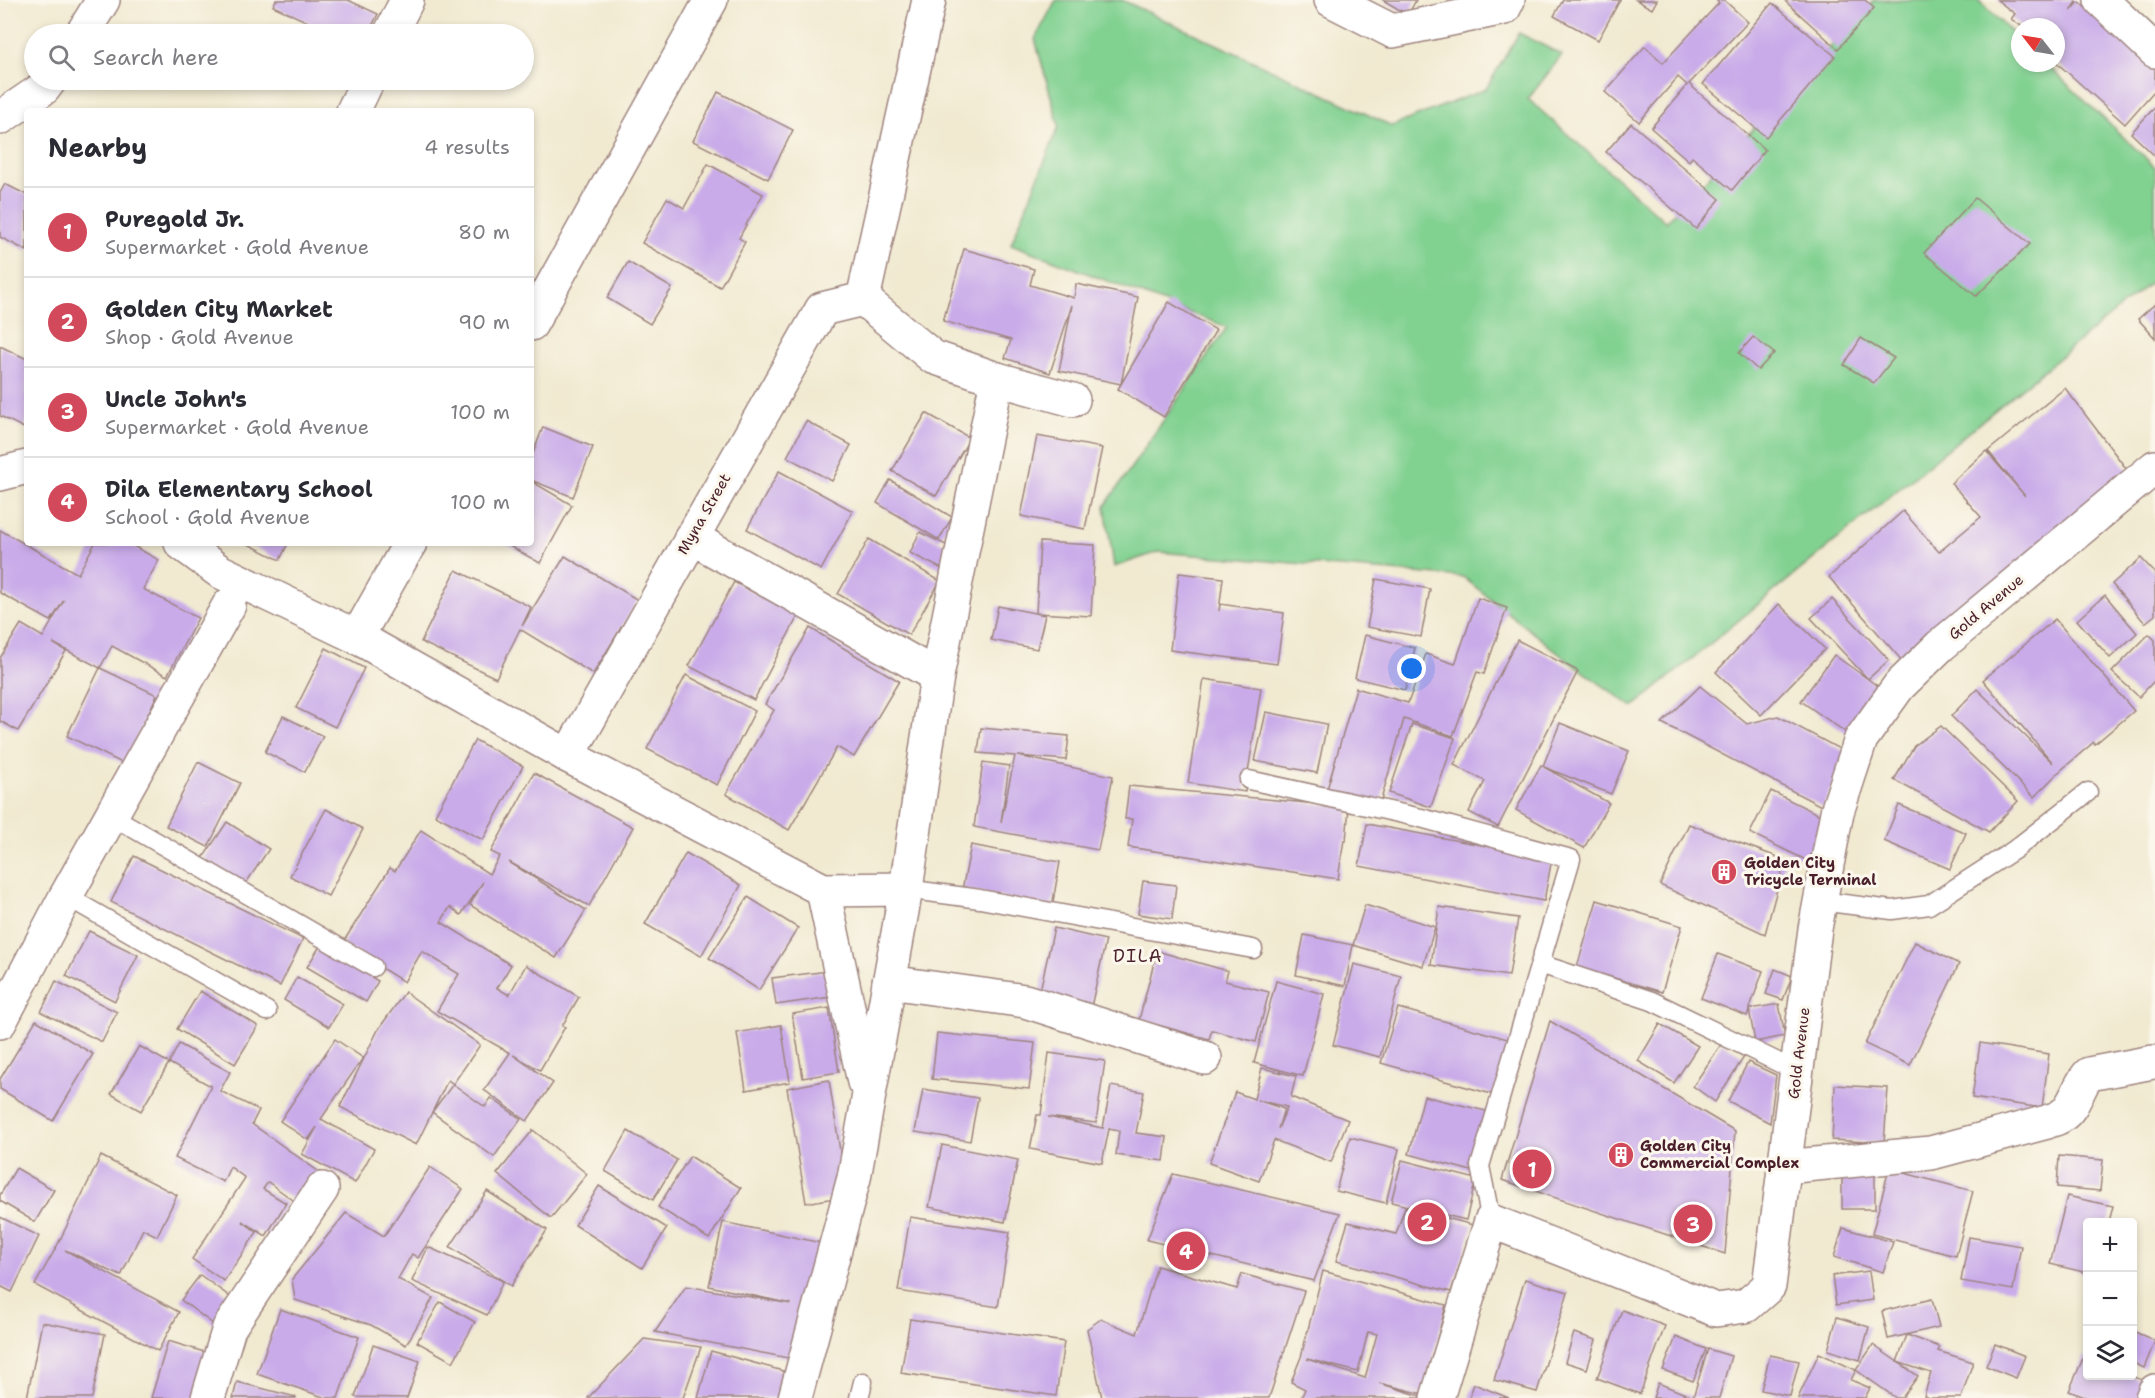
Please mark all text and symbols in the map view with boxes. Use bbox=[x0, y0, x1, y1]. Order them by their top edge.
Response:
north arrow bbox=[2011, 18, 2065, 72]
search box bbox=[24, 24, 534, 90]
icon: search bbox=[45, 41, 78, 74]
text: Search here bbox=[93, 43, 219, 72]
text: Nearby bbox=[48, 130, 147, 165]
text: 4 results bbox=[424, 134, 510, 160]
text: Puregold Jr. bbox=[105, 205, 244, 234]
text: 1 bbox=[63, 219, 72, 245]
text: 80 m bbox=[458, 219, 510, 245]
text: Supermarket · Gold Avenue bbox=[105, 234, 369, 260]
text: Golden City Market bbox=[105, 295, 333, 324]
text: 2 bbox=[61, 309, 75, 335]
text: 90 m bbox=[458, 309, 510, 335]
text: Shop · Gold Avenue bbox=[105, 324, 294, 350]
text: Uncle John's bbox=[105, 385, 247, 414]
text: 3 bbox=[61, 399, 75, 425]
text: 100 m bbox=[450, 399, 510, 425]
text: Supermarket · Gold Avenue bbox=[105, 414, 369, 440]
street label: Myna Street bbox=[673, 470, 735, 558]
text: Dila Elementary School bbox=[105, 475, 373, 504]
text: 4 bbox=[61, 489, 75, 515]
text: 100 m bbox=[450, 489, 510, 515]
text: School · Gold Avenue bbox=[105, 504, 310, 530]
street label: Gold Avenue bbox=[1944, 570, 2028, 644]
your location bbox=[1397, 654, 1426, 683]
place label: Golden City Tricycle Terminal bbox=[1744, 853, 1876, 890]
building icon: Golden City Tricycle Terminal bbox=[1709, 857, 1739, 887]
district label: DILA bbox=[1113, 944, 1163, 968]
street label: Gold Avenue bbox=[1783, 1006, 1815, 1100]
place label: Golden City Commercial Complex bbox=[1640, 1136, 1799, 1173]
building icon: Golden City Commercial Complex bbox=[1606, 1140, 1636, 1170]
pin: 1 bbox=[1512, 1146, 1552, 1192]
pin: 2 bbox=[1408, 1200, 1446, 1244]
pin: 3 bbox=[1674, 1202, 1712, 1246]
map controls bbox=[2083, 1218, 2137, 1380]
button: + bbox=[2083, 1218, 2137, 1272]
pin: 4 bbox=[1166, 1228, 1206, 1274]
button: − bbox=[2083, 1272, 2137, 1326]
button: layers bbox=[2083, 1326, 2137, 1380]

